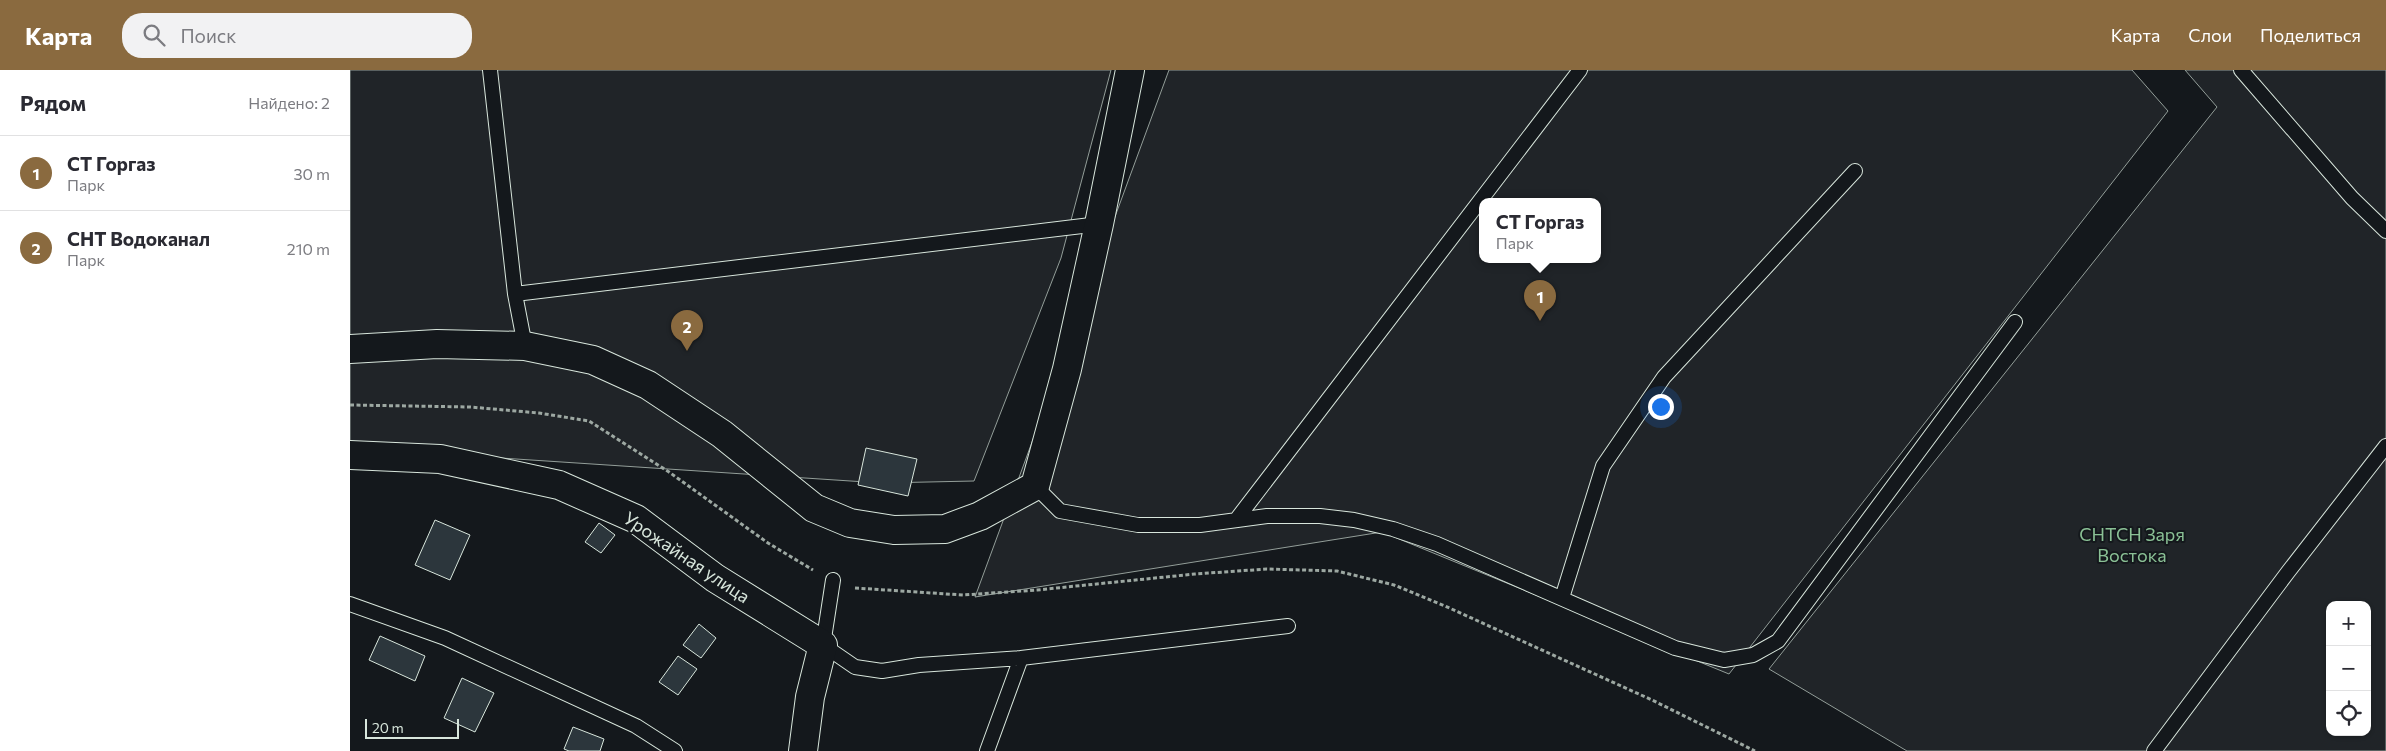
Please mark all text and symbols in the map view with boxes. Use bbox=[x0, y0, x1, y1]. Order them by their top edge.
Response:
search box bbox=[122, 13, 472, 58]
text: Карта bbox=[25, 21, 92, 50]
icon: search bbox=[140, 21, 168, 49]
text: Поиск bbox=[180, 24, 236, 47]
text: Карта bbox=[2111, 24, 2160, 46]
text: Слои bbox=[2188, 24, 2232, 46]
text: Поделиться bbox=[2260, 24, 2361, 46]
text: Рядом bbox=[20, 90, 86, 115]
text: Найдено: 2 bbox=[248, 93, 330, 112]
text: СТ Горгаз bbox=[67, 152, 156, 175]
text: 1 bbox=[32, 164, 40, 183]
text: 30 m bbox=[293, 164, 330, 183]
text: Парк bbox=[67, 175, 105, 194]
popup bbox=[1479, 198, 1601, 263]
text: СТ Горгаз bbox=[1496, 210, 1584, 233]
text: СНТ Водоканал bbox=[67, 227, 210, 250]
text: Парк bbox=[1496, 233, 1534, 252]
text: 2 bbox=[31, 239, 41, 258]
text: 210 m bbox=[287, 239, 330, 258]
text: Парк bbox=[67, 250, 105, 269]
pin: 1 bbox=[1524, 280, 1556, 321]
pin: 2 bbox=[671, 310, 703, 351]
your location bbox=[1648, 394, 1674, 420]
street label: Урожайная улица bbox=[620, 507, 754, 607]
park label: СНТСН Заря Востока bbox=[2079, 523, 2185, 566]
map controls bbox=[2326, 601, 2371, 736]
button: + bbox=[2326, 601, 2371, 646]
button: − bbox=[2326, 646, 2371, 691]
button: locate bbox=[2326, 691, 2371, 736]
scale bar bbox=[365, 716, 459, 739]
text: 20 m bbox=[372, 719, 404, 736]

